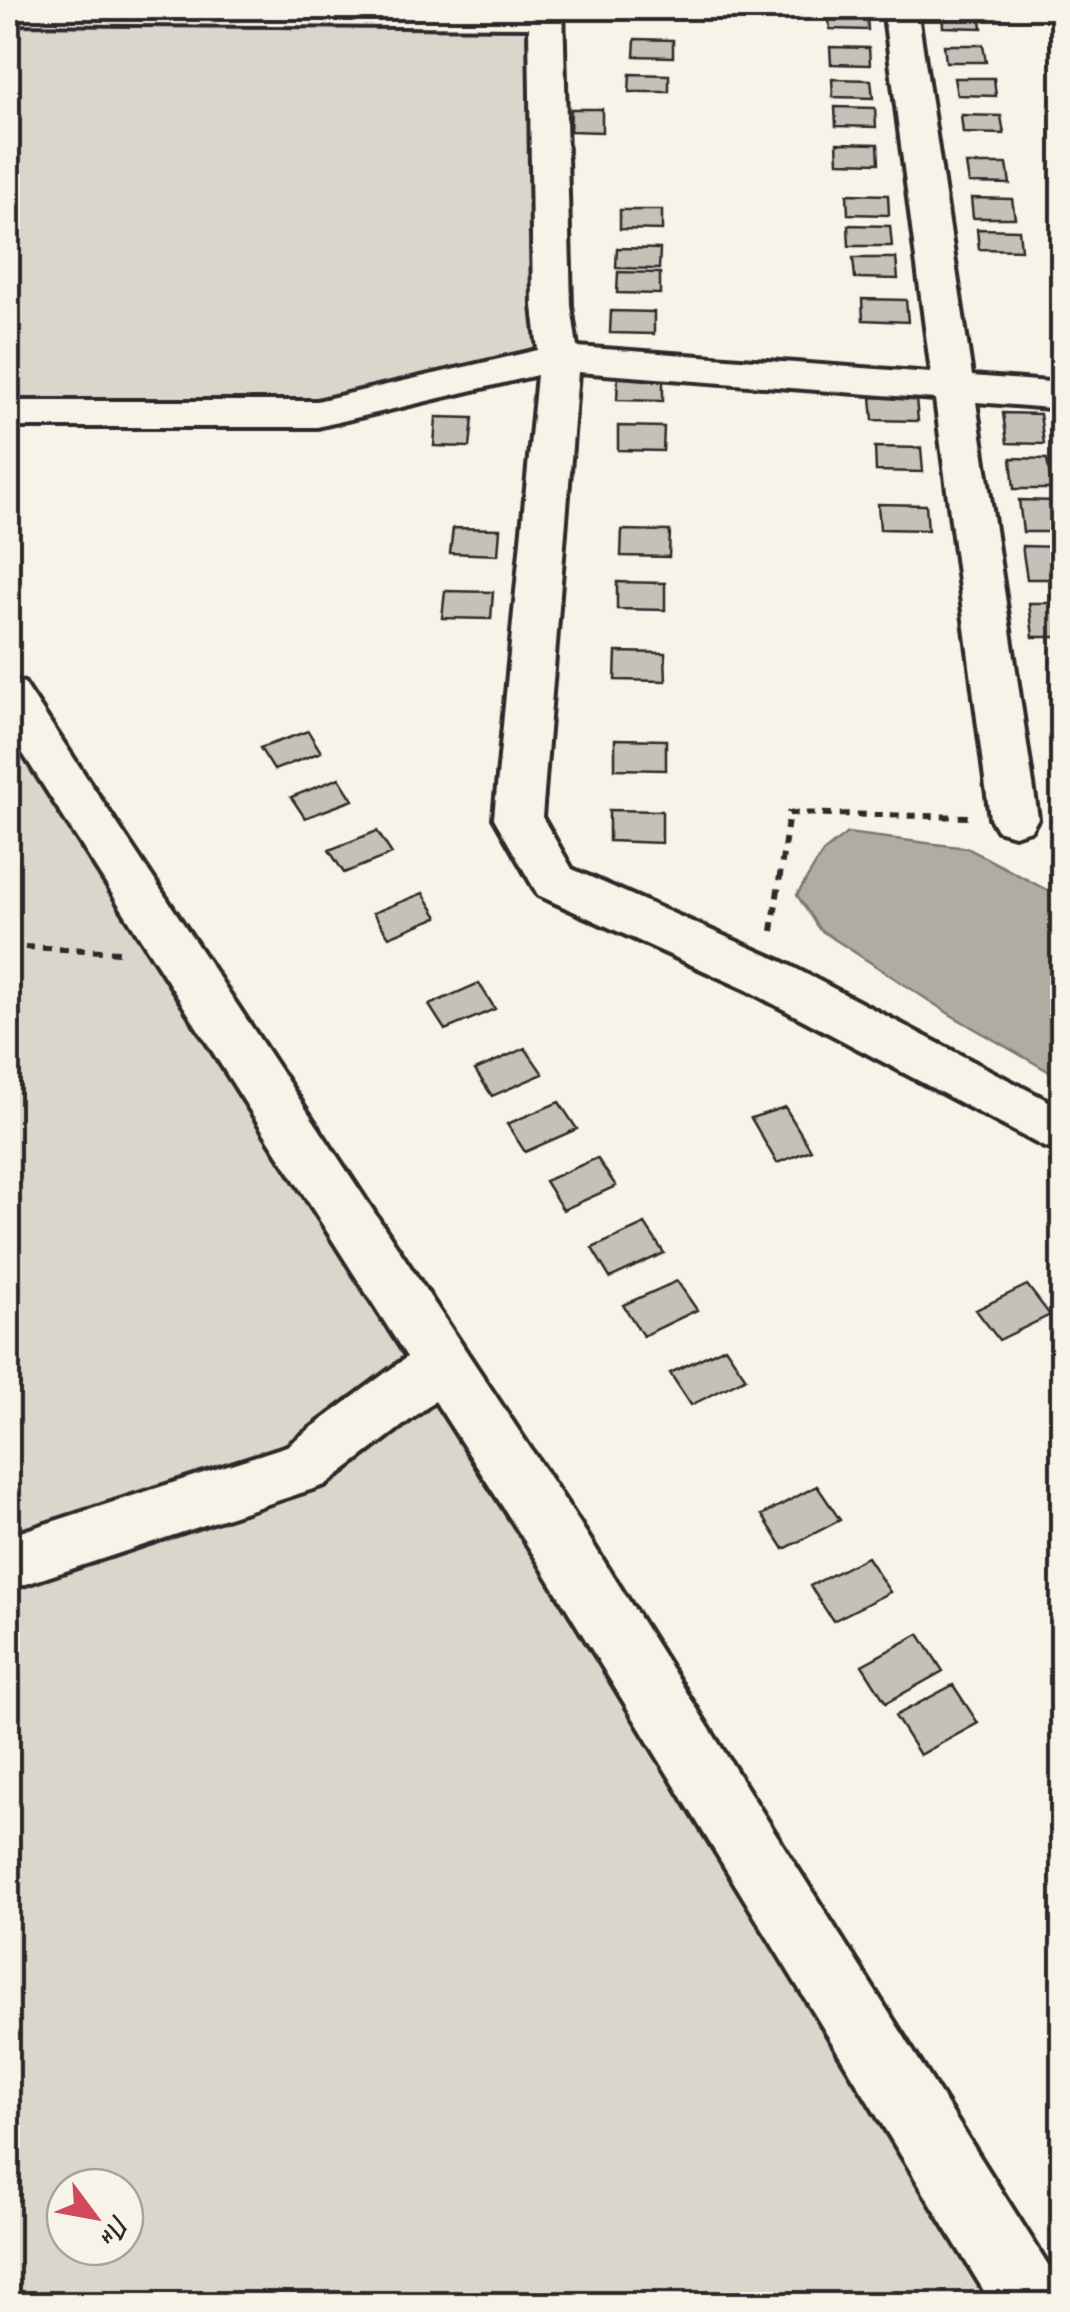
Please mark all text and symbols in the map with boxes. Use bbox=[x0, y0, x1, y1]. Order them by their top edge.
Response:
north arrow bbox=[45, 2167, 145, 2267]
text: Пн bbox=[92, 2208, 138, 2253]

